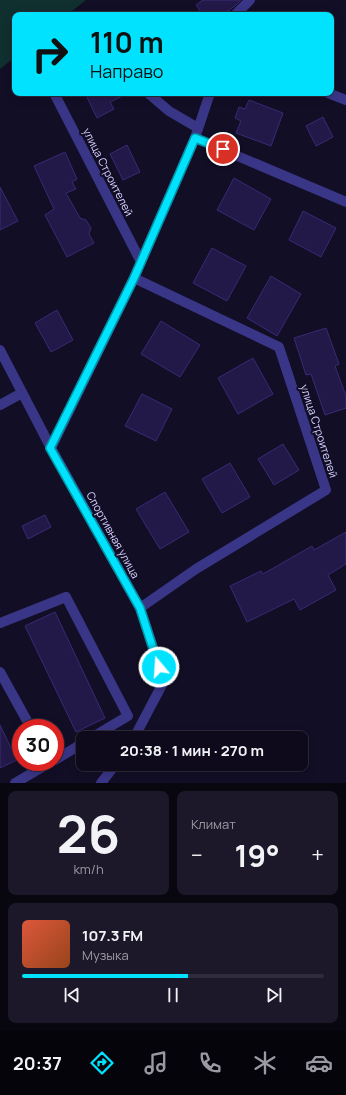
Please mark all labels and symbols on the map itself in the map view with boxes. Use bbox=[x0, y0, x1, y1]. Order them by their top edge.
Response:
street label: улица Строителей bbox=[80, 125, 137, 218]
pin bbox=[206, 132, 240, 166]
street label: улица Строителей bbox=[297, 382, 342, 479]
street label: Спортивная улица bbox=[83, 489, 143, 581]
position arrow bbox=[138, 646, 180, 688]
speed limit sign: 30 bbox=[12, 719, 64, 771]

